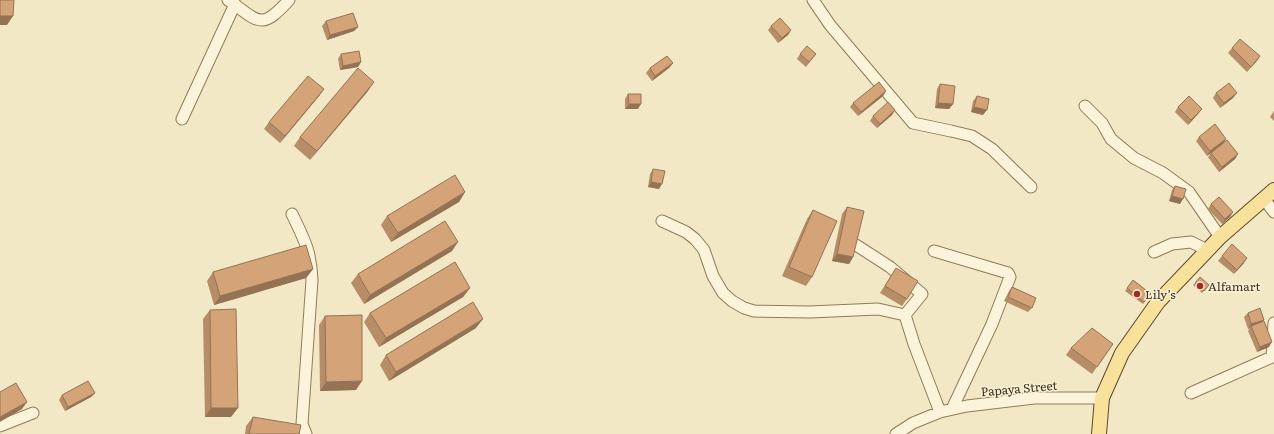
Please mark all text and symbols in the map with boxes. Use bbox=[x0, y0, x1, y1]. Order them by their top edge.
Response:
place label: Alfamart bbox=[1208, 277, 1260, 295]
marker: Alfamart bbox=[1195, 281, 1205, 291]
place label: Lily’s bbox=[1145, 285, 1176, 303]
marker: Lily’s bbox=[1132, 289, 1142, 299]
street label: Papaya Street bbox=[980, 376, 1058, 400]

